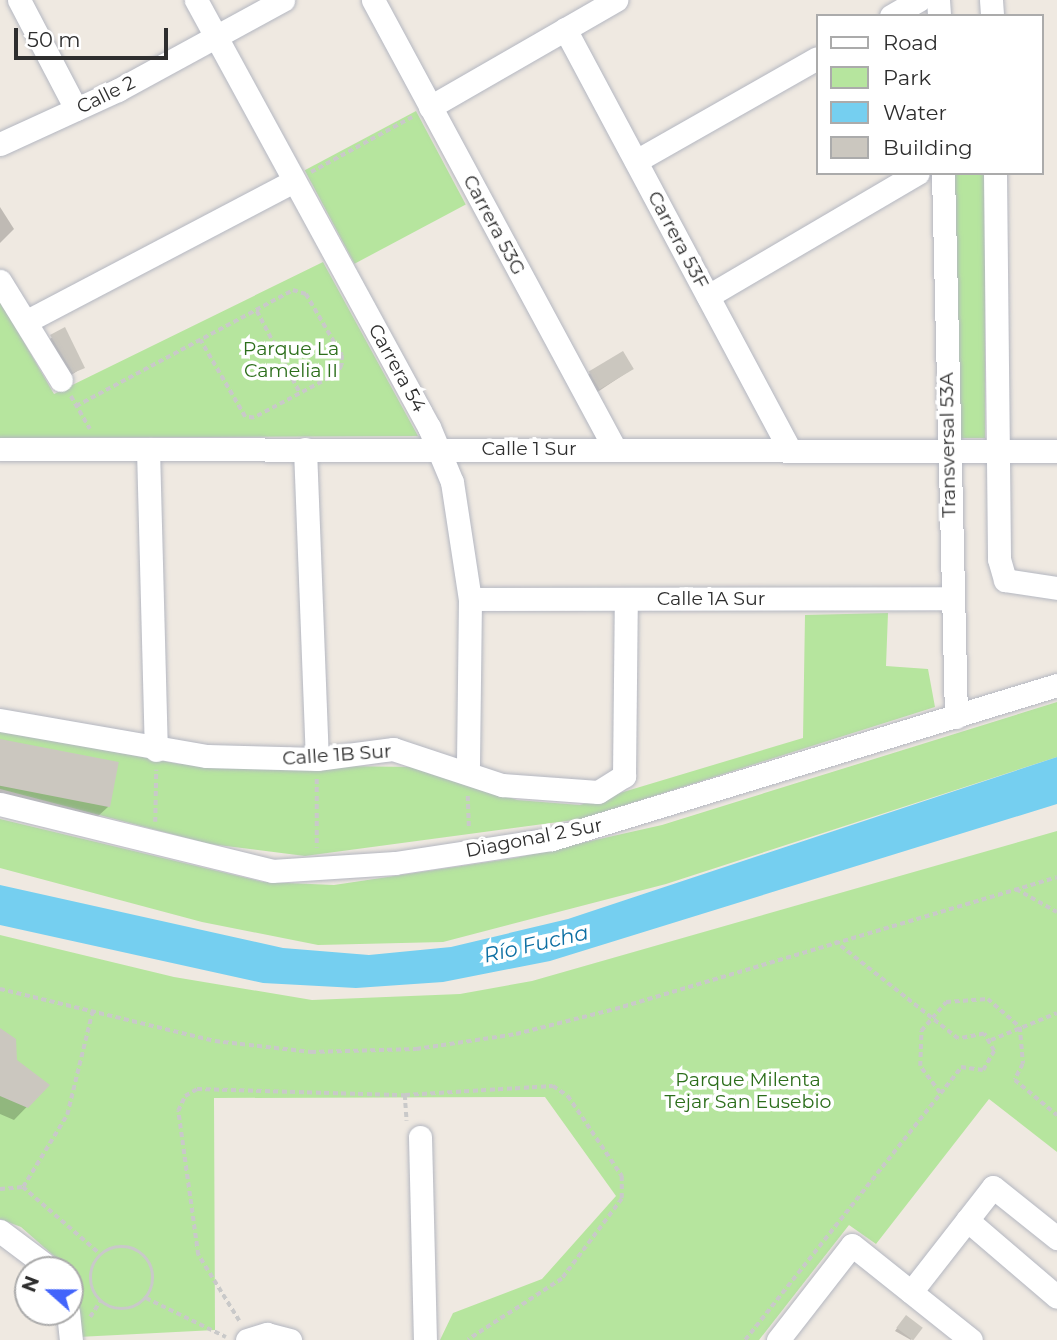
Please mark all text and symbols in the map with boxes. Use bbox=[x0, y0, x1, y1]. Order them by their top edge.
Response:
scale bar bbox=[18, 14, 172, 58]
legend bbox=[816, 14, 1043, 175]
text: 50 m bbox=[27, 27, 81, 52]
text: Road bbox=[883, 30, 938, 55]
text: Park bbox=[883, 65, 931, 90]
street label: Calle 2 bbox=[73, 71, 139, 119]
text: Water bbox=[883, 100, 947, 125]
text: Building bbox=[883, 135, 973, 160]
street label: Carrera 53G bbox=[458, 171, 530, 279]
street label: Carrera 53F bbox=[643, 187, 713, 293]
street label: Carrera 54 bbox=[363, 320, 431, 416]
park label: Parque La Camelia II bbox=[243, 338, 339, 382]
street label: Transversal 53A bbox=[935, 372, 961, 518]
street label: Calle 1 Sur bbox=[481, 438, 577, 460]
street label: Calle 1A Sur bbox=[657, 588, 765, 610]
street label: Calle 1B Sur bbox=[282, 740, 392, 770]
street label: Diagonal 2 Sur bbox=[464, 814, 604, 862]
water label: Río Fucha bbox=[481, 920, 591, 968]
park label: Parque Milenta Tejar San Eusebio bbox=[665, 1069, 831, 1113]
north arrow bbox=[14, 1256, 84, 1326]
text: N bbox=[17, 1273, 44, 1295]

